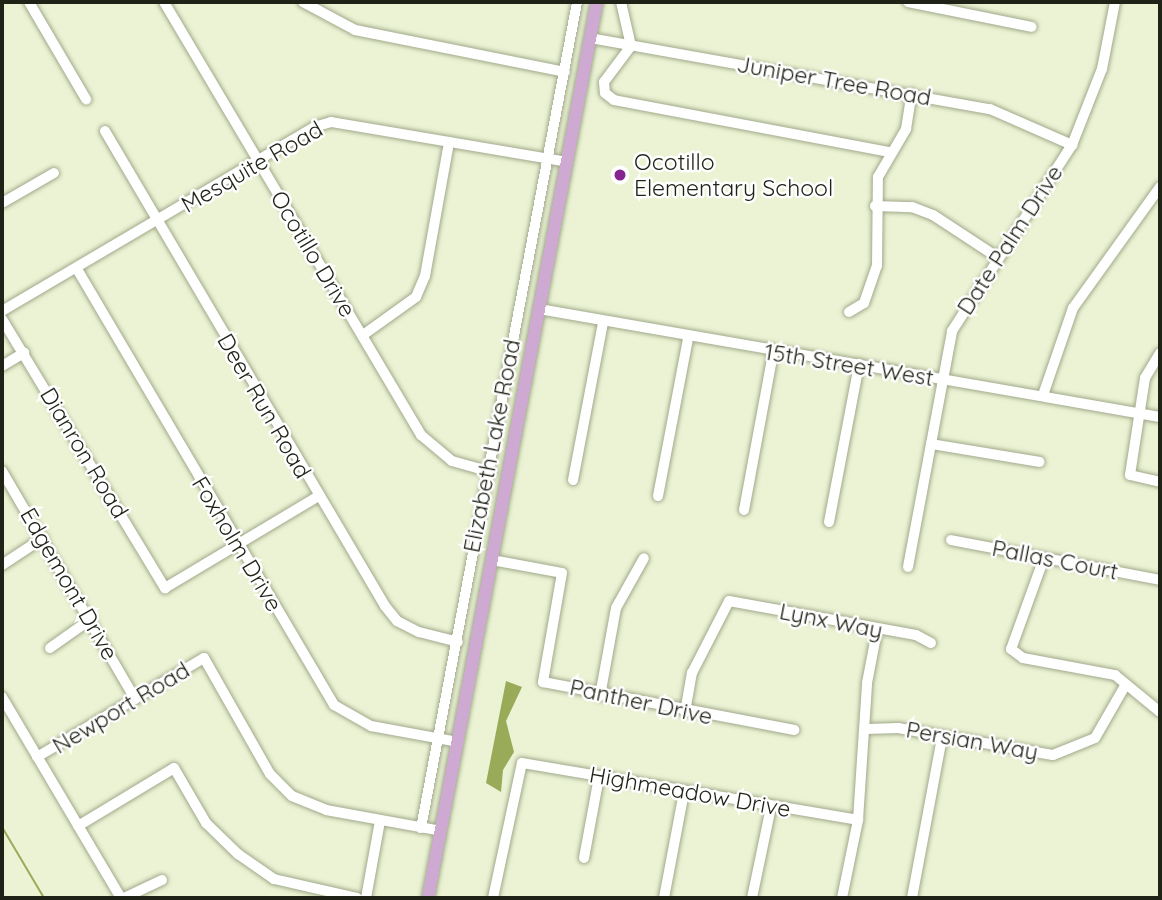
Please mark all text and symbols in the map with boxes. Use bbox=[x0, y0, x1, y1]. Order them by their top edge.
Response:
street label: Juniper Tree Road bbox=[735, 50, 933, 112]
street label: Mesquite Road bbox=[176, 115, 328, 219]
place label: Ocotillo Elementary School bbox=[634, 148, 833, 202]
street label: Date Palm Drive bbox=[951, 160, 1069, 320]
marker: Ocotillo Elementary School bbox=[612, 167, 628, 183]
street label: Ocotillo Drive bbox=[265, 186, 361, 322]
street label: Deer Run Road bbox=[211, 329, 317, 483]
street label: Elizabeth Lake Road bbox=[458, 337, 526, 555]
street label: 15th Street West bbox=[763, 338, 935, 392]
street label: Dianron Road bbox=[34, 383, 134, 523]
street label: Foxholm Drive bbox=[186, 472, 288, 616]
street label: Edgemont Drive bbox=[14, 503, 124, 665]
street label: Pallas Court bbox=[990, 534, 1120, 586]
street label: Lynx Way bbox=[777, 597, 885, 645]
street label: Newport Road bbox=[48, 656, 194, 760]
street label: Panther Drive bbox=[567, 673, 715, 731]
street label: Persian Way bbox=[904, 716, 1040, 766]
street label: Highmeadow Drive bbox=[587, 761, 793, 823]

